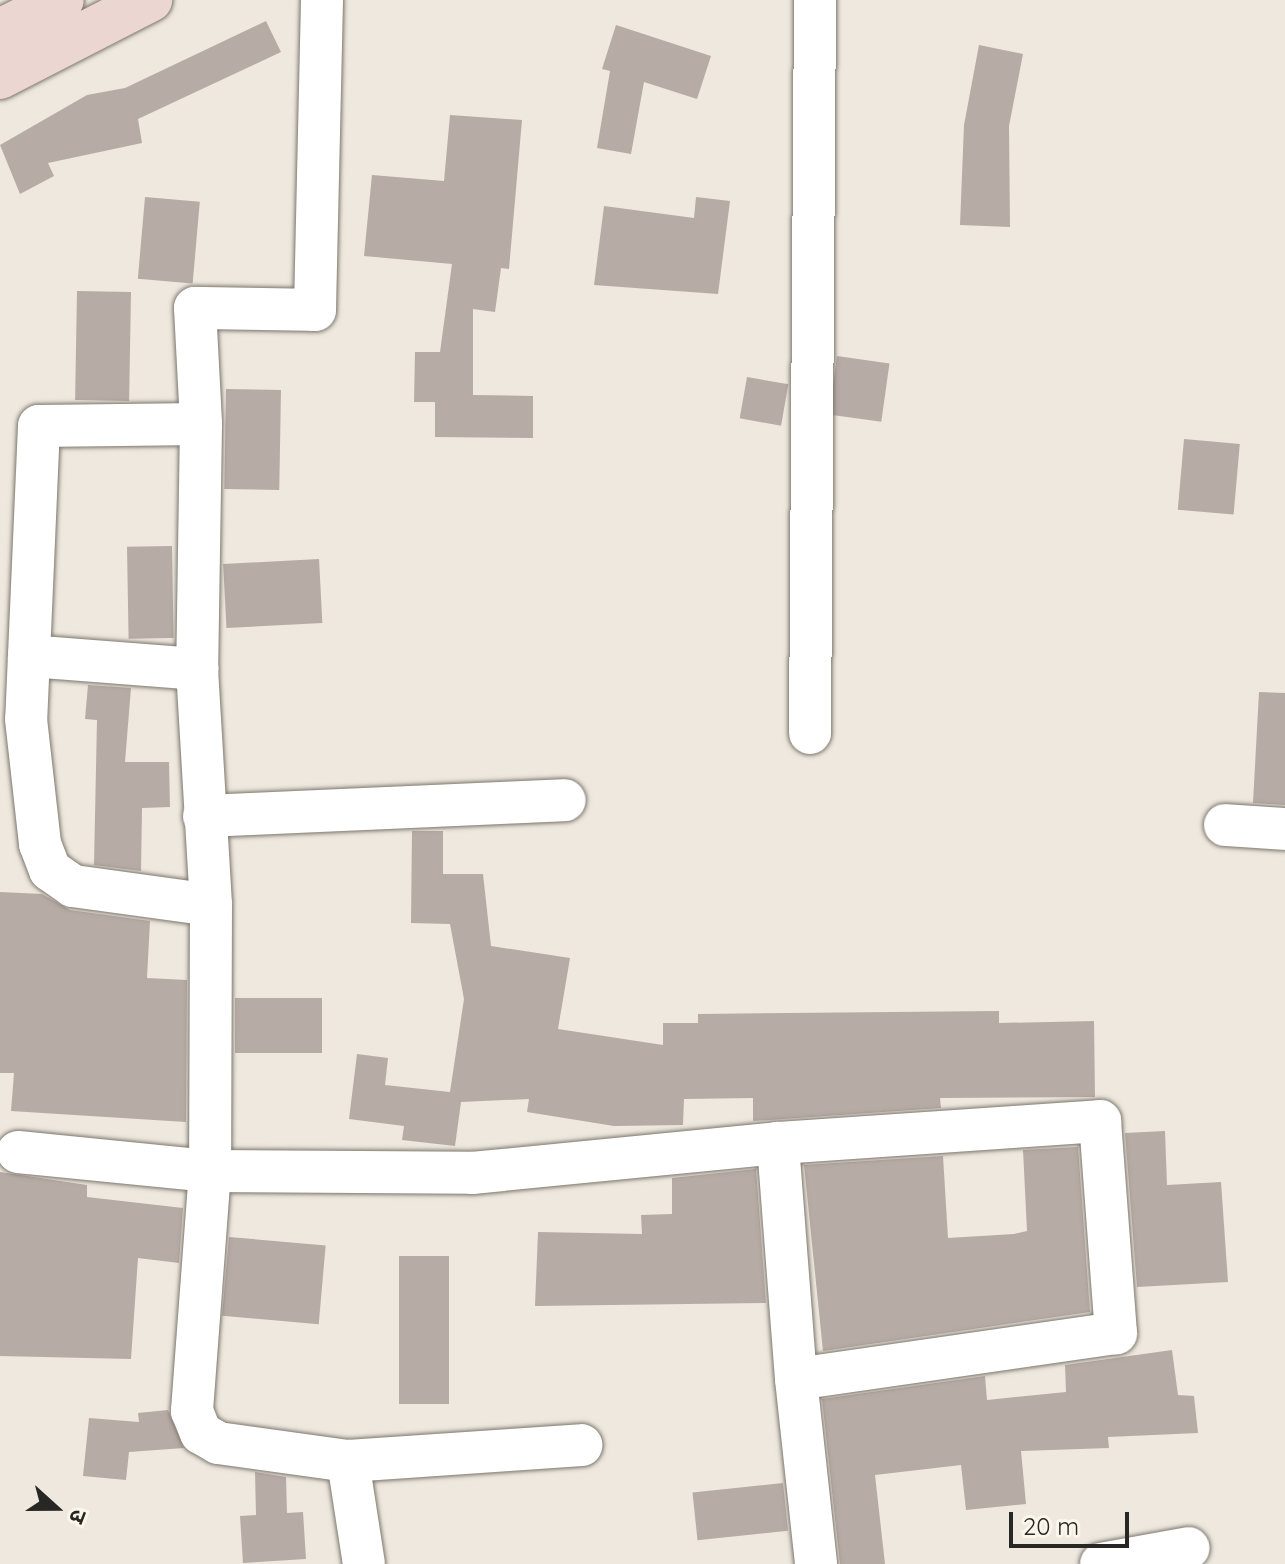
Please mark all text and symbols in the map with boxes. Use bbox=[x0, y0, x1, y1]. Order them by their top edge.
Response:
north arrow bbox=[16, 1468, 96, 1548]
scale bar bbox=[1013, 1496, 1133, 1546]
text: उ bbox=[63, 1506, 94, 1528]
text: 20 m bbox=[1023, 1511, 1079, 1541]

